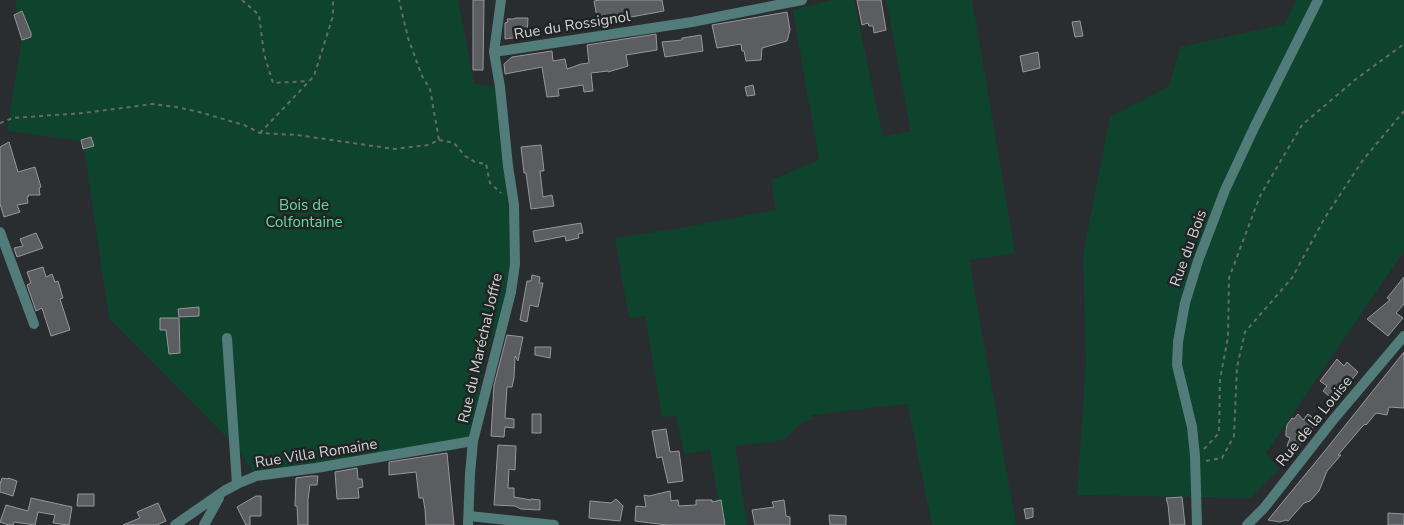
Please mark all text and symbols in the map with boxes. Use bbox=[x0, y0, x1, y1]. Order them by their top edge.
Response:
street label: Rue du Rossignol bbox=[512, 6, 632, 44]
park label: Bois de Colfontaine bbox=[265, 195, 343, 232]
street label: Rue du Bois bbox=[1165, 207, 1211, 289]
street label: Rue du Maréchal Joffre bbox=[453, 271, 507, 425]
street label: Rue de la Louise bbox=[1271, 372, 1357, 470]
street label: Rue Villa Romaine bbox=[253, 433, 379, 473]

